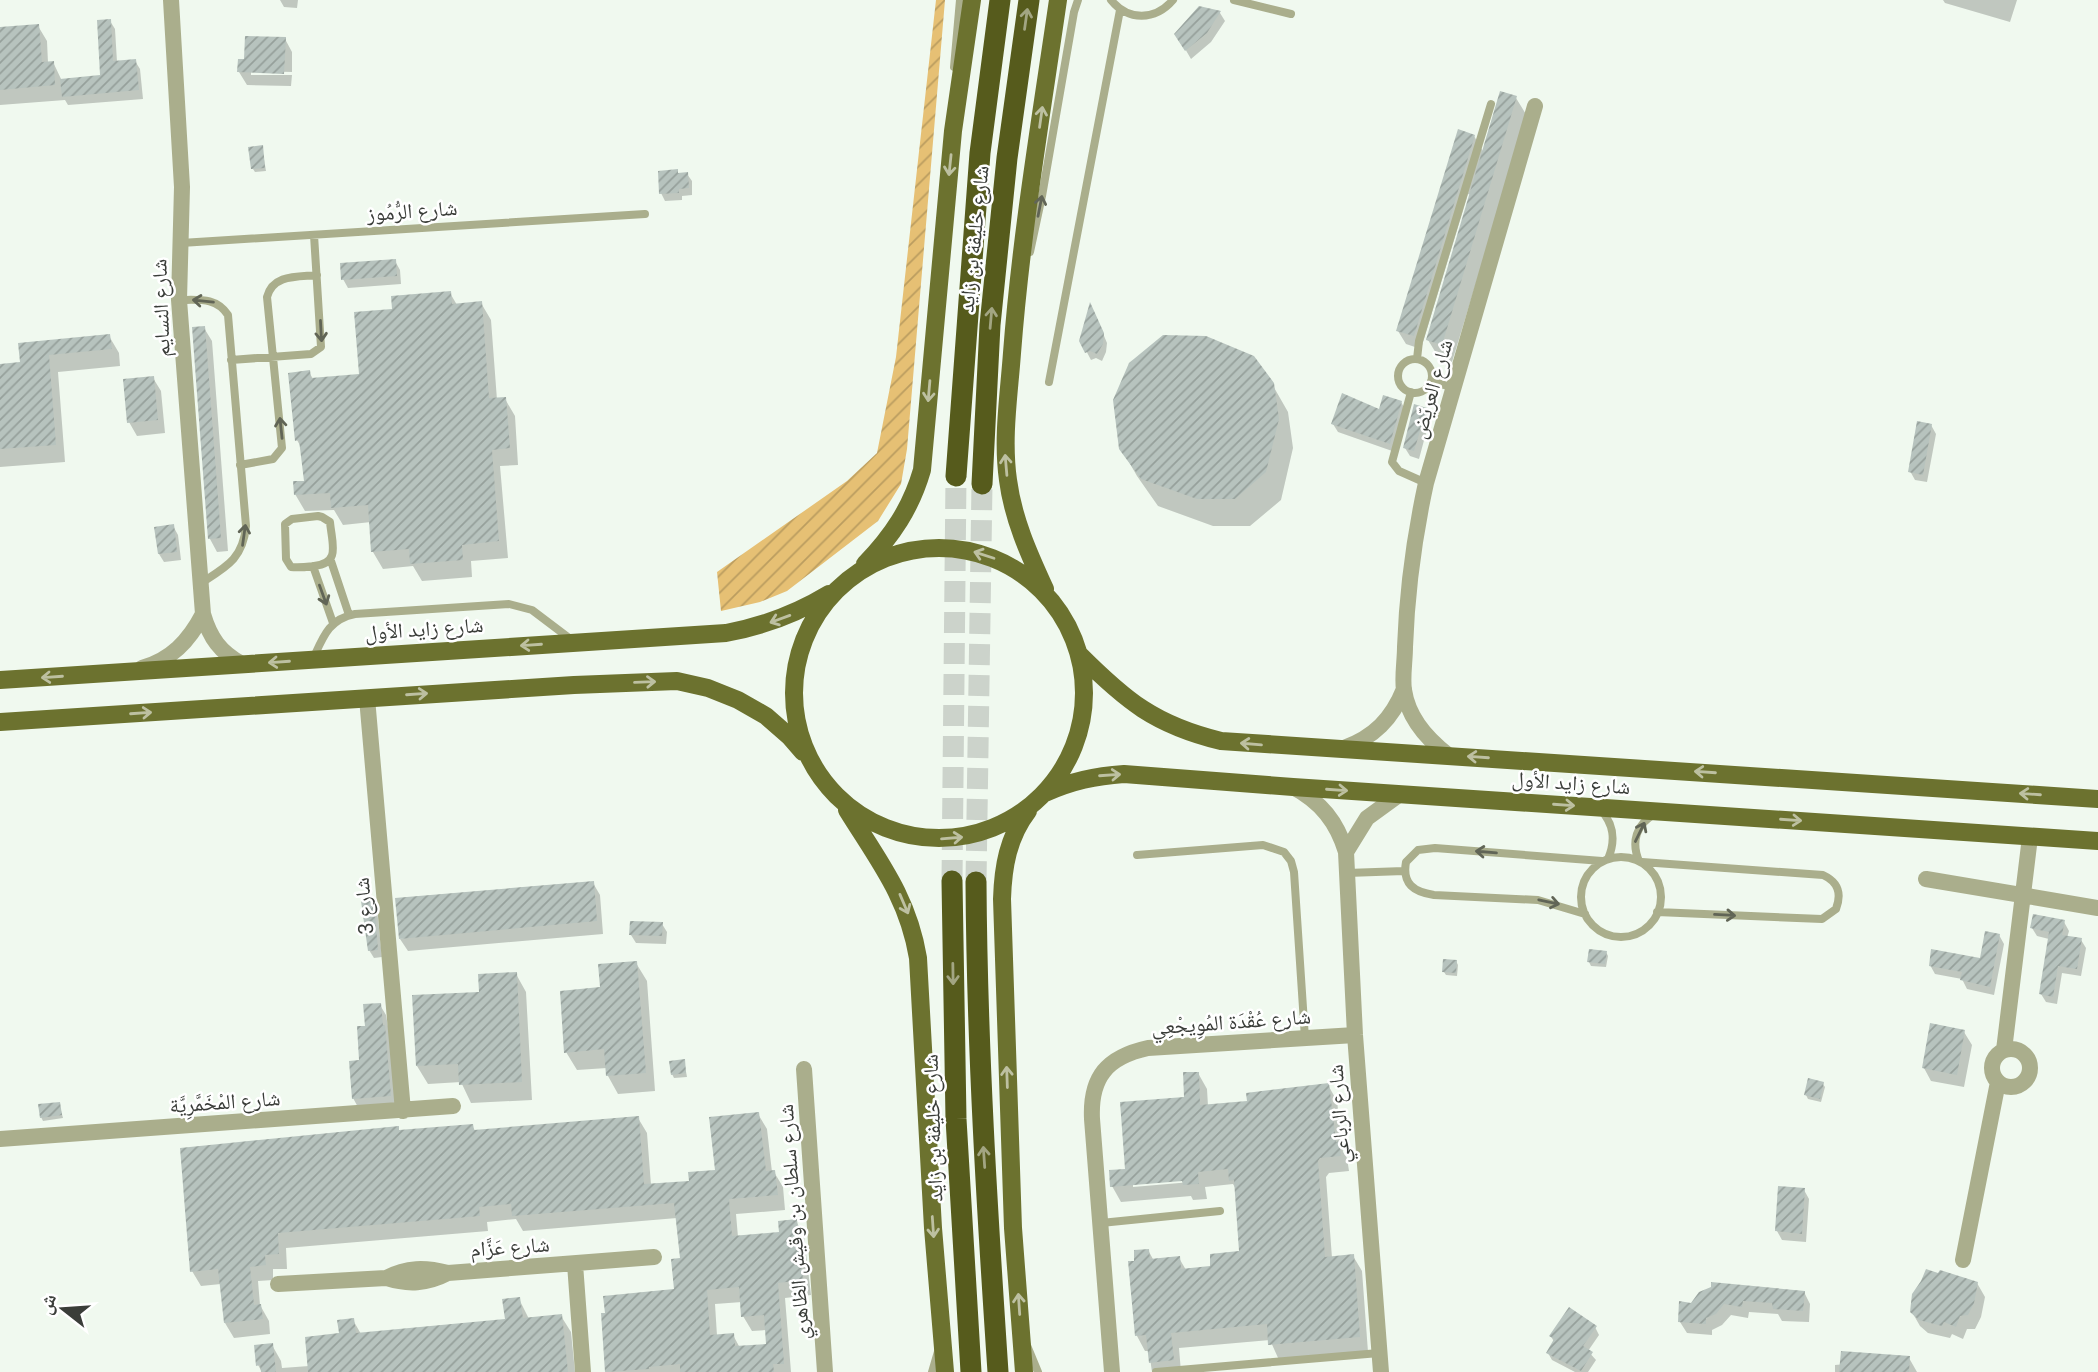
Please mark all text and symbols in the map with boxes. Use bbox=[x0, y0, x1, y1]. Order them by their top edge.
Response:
one-way arrow bbox=[1020, 9, 1033, 31]
one-way arrow bbox=[1035, 107, 1048, 129]
one-way arrow bbox=[943, 153, 956, 176]
street label: شارع خليفة بن زايد bbox=[954, 164, 995, 314]
one-way arrow bbox=[1034, 195, 1048, 218]
street label: شارع الرُّمُوز bbox=[365, 196, 458, 227]
street label: شارع النسايم bbox=[147, 258, 177, 358]
one-way arrow bbox=[192, 294, 215, 307]
one-way arrow bbox=[985, 307, 998, 330]
one-way arrow bbox=[315, 319, 328, 342]
street label: شارع العريّض bbox=[1406, 337, 1459, 442]
one-way arrow bbox=[922, 380, 935, 402]
one-way arrow bbox=[275, 417, 288, 439]
one-way arrow bbox=[999, 454, 1012, 477]
one-way arrow bbox=[237, 524, 250, 547]
one-way arrow bbox=[973, 548, 995, 561]
one-way arrow bbox=[318, 583, 330, 605]
street label: شارع زايد الأول bbox=[364, 613, 484, 646]
one-way arrow bbox=[770, 614, 792, 626]
one-way arrow bbox=[520, 639, 542, 652]
one-way arrow bbox=[269, 656, 291, 669]
one-way arrow bbox=[42, 671, 64, 684]
one-way arrow bbox=[633, 676, 656, 689]
one-way arrow bbox=[406, 688, 429, 701]
one-way arrow bbox=[130, 706, 153, 719]
one-way arrow bbox=[1240, 737, 1263, 750]
one-way arrow bbox=[1467, 750, 1490, 763]
one-way arrow bbox=[1694, 766, 1717, 779]
street label: شارع زايد الأول bbox=[1511, 767, 1631, 800]
one-way arrow bbox=[1098, 768, 1121, 781]
one-way arrow bbox=[1325, 784, 1348, 797]
one-way arrow bbox=[2019, 788, 2042, 801]
one-way arrow bbox=[1552, 799, 1575, 812]
one-way arrow bbox=[1779, 814, 1802, 827]
one-way arrow bbox=[1634, 821, 1647, 842]
one-way arrow bbox=[940, 831, 963, 844]
one-way arrow bbox=[1475, 845, 1497, 858]
street label: شارع 3 bbox=[350, 876, 379, 935]
one-way arrow bbox=[898, 893, 911, 914]
one-way arrow bbox=[1537, 896, 1560, 910]
one-way arrow bbox=[1714, 908, 1737, 921]
one-way arrow bbox=[946, 962, 960, 985]
street label: شارع عُقْدَة المُوِيجْعِي bbox=[1150, 1004, 1312, 1044]
street label: شارع خليفة بن زايد bbox=[918, 1054, 949, 1202]
street label: شارع الرباعي bbox=[1324, 1063, 1359, 1164]
one-way arrow bbox=[1001, 1066, 1014, 1089]
street label: شارع المْخَمَّرِيَّة bbox=[169, 1086, 282, 1121]
street label: شارع سلطان بن وقيش الظاهري bbox=[774, 1103, 819, 1341]
one-way arrow bbox=[977, 1146, 990, 1169]
one-way arrow bbox=[927, 1215, 940, 1238]
street label: شارع عَزَّام bbox=[470, 1232, 551, 1264]
north arrow bbox=[28, 1274, 98, 1344]
text: ش bbox=[33, 1291, 61, 1317]
one-way arrow bbox=[1012, 1293, 1025, 1316]

